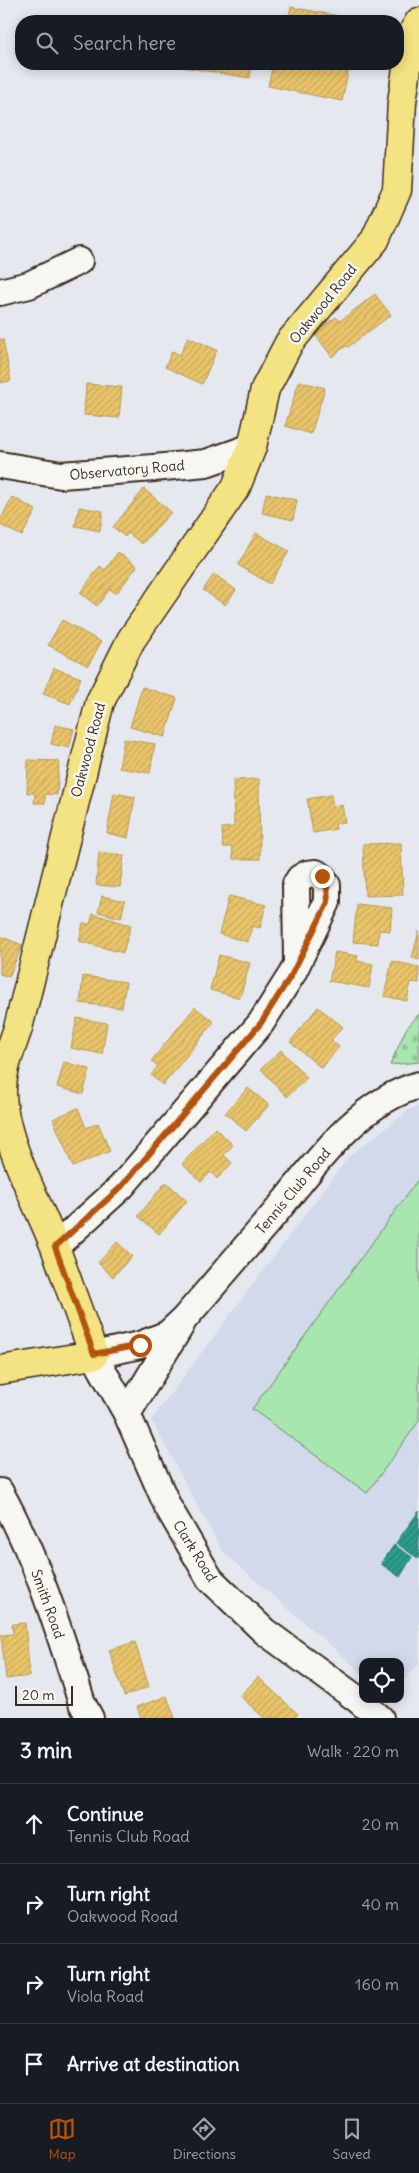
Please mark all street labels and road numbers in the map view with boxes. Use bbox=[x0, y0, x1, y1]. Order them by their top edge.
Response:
street label: Oakwood Road bbox=[285, 261, 361, 347]
street label: Observatory Road bbox=[69, 456, 185, 484]
street label: Oakwood Road bbox=[67, 701, 109, 799]
street label: Tennis Club Road bbox=[252, 1144, 334, 1238]
street label: Clark Road bbox=[169, 1517, 221, 1585]
street label: Smith Road bbox=[27, 1567, 69, 1641]

